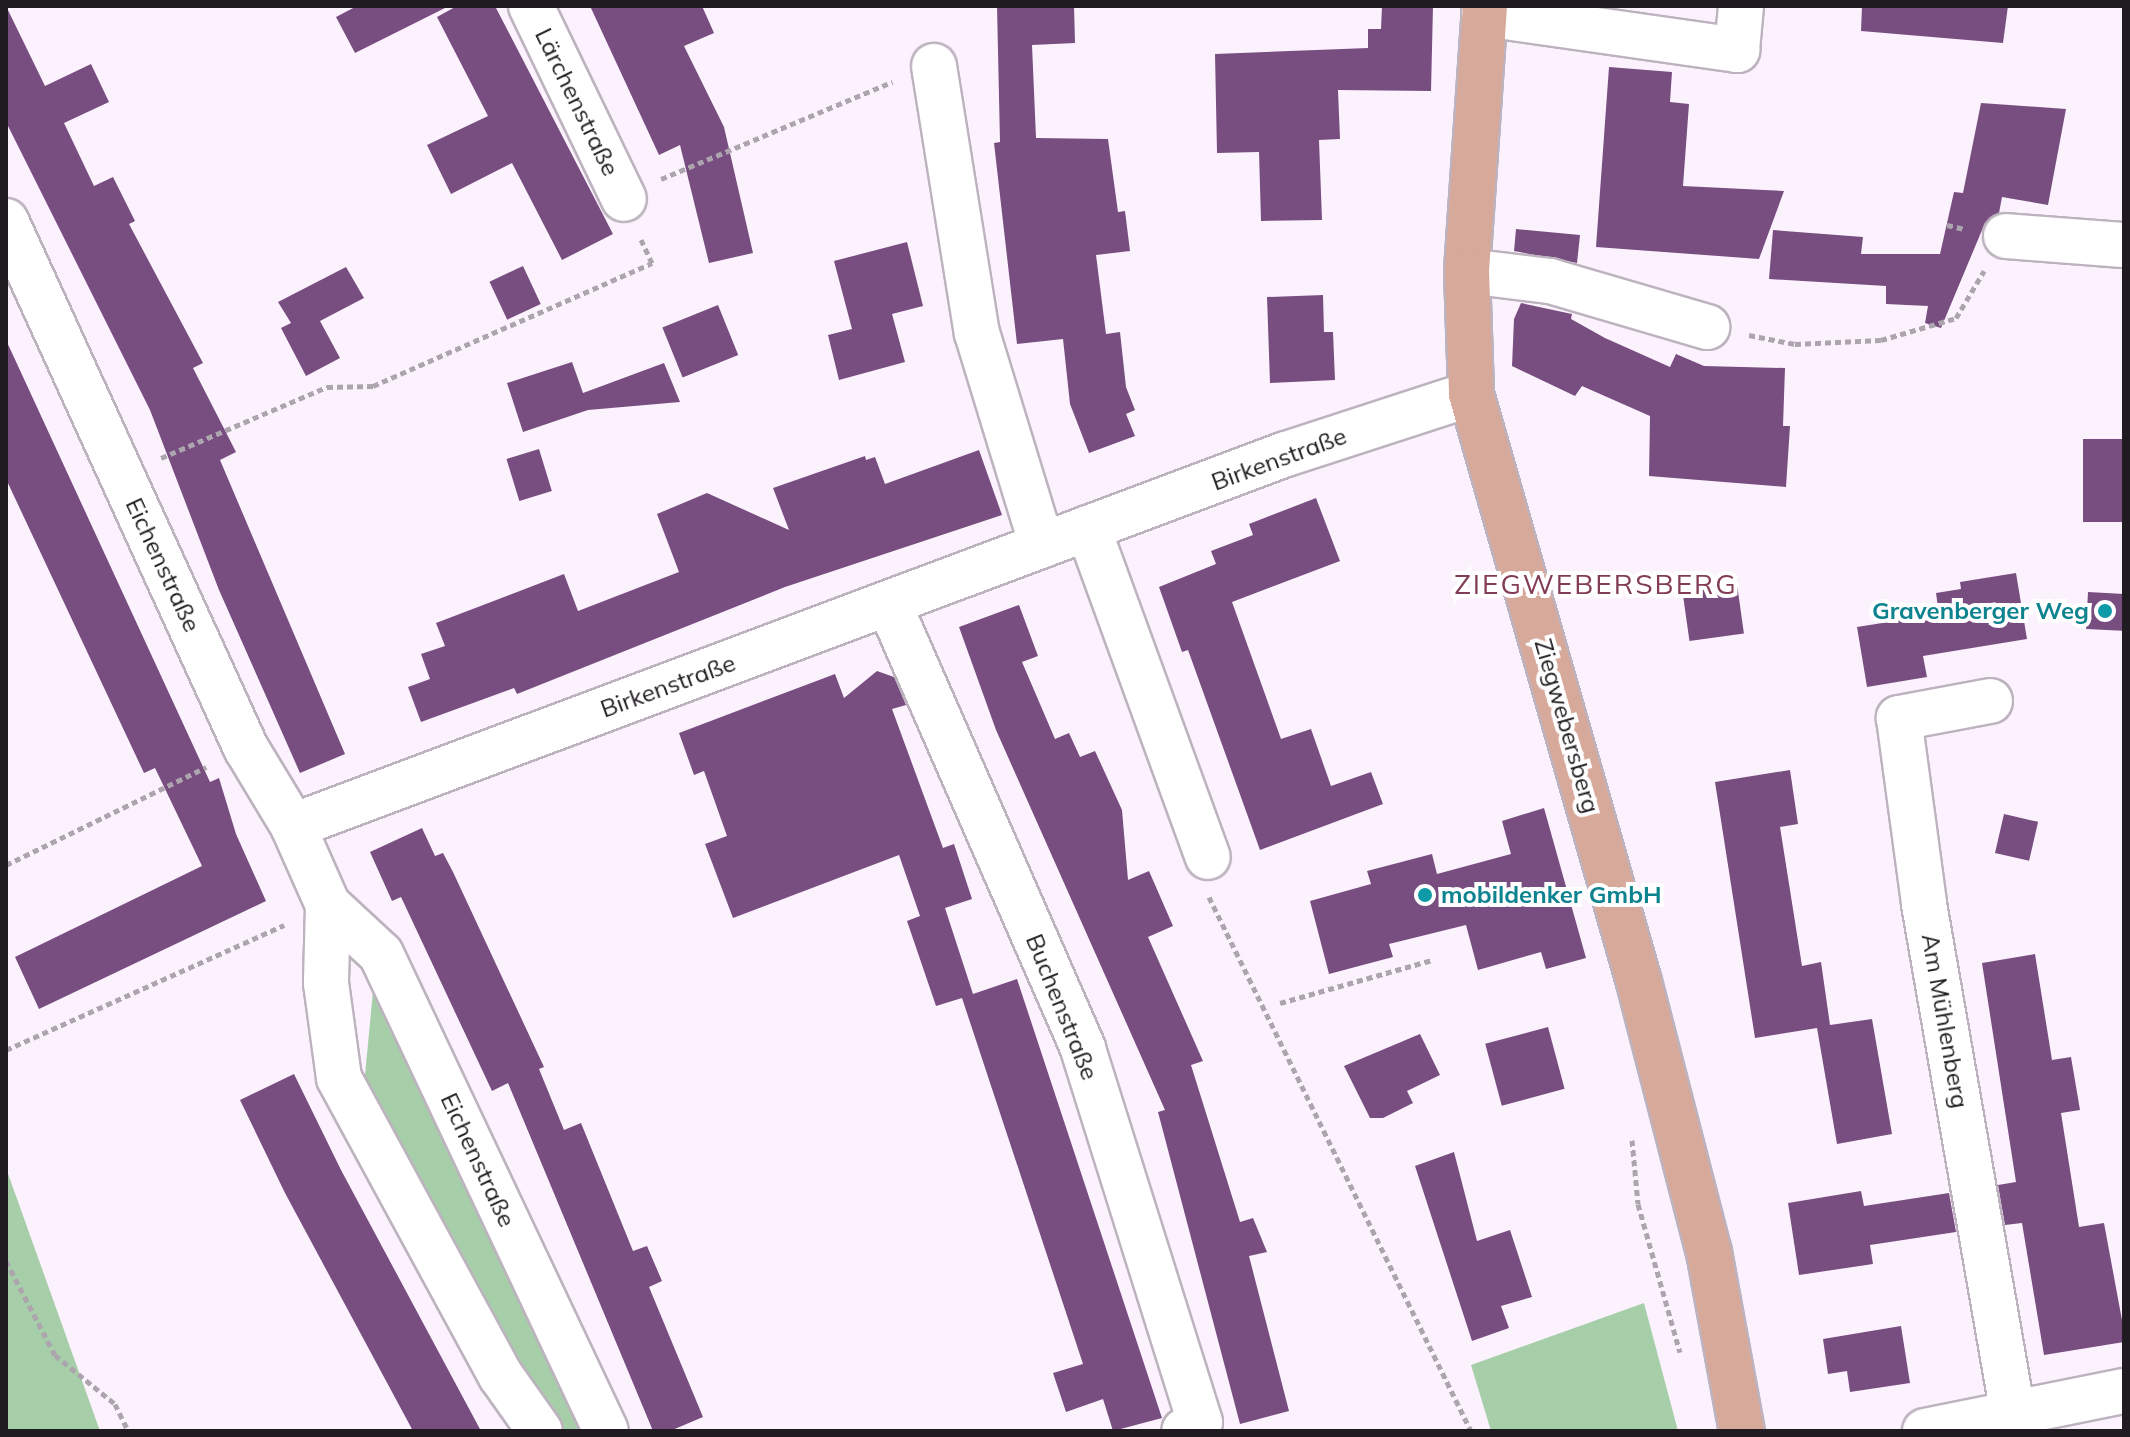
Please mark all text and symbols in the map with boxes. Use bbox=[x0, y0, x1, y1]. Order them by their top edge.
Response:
street label: Lärchenstraße bbox=[529, 24, 625, 180]
street label: Birkenstraße bbox=[1208, 421, 1350, 497]
street label: Eichenstraße bbox=[119, 494, 207, 636]
district label: ZIEGWEBERSBERG bbox=[1454, 567, 1738, 601]
place label: Gravenberger Weg bbox=[1872, 597, 2089, 625]
marker: Gravenberger Weg bbox=[2096, 602, 2114, 620]
street label: Ziegwebersberg bbox=[1528, 636, 1606, 816]
street label: Birkenstraße bbox=[597, 648, 739, 724]
place label: mobildenker GmbH bbox=[1441, 881, 1662, 909]
marker: mobildenker GmbH bbox=[1416, 886, 1434, 904]
street label: Buchenstraße bbox=[1020, 930, 1104, 1084]
street label: Am Mühlenberg bbox=[1915, 931, 1975, 1111]
street label: Eichenstraße bbox=[434, 1089, 522, 1231]

